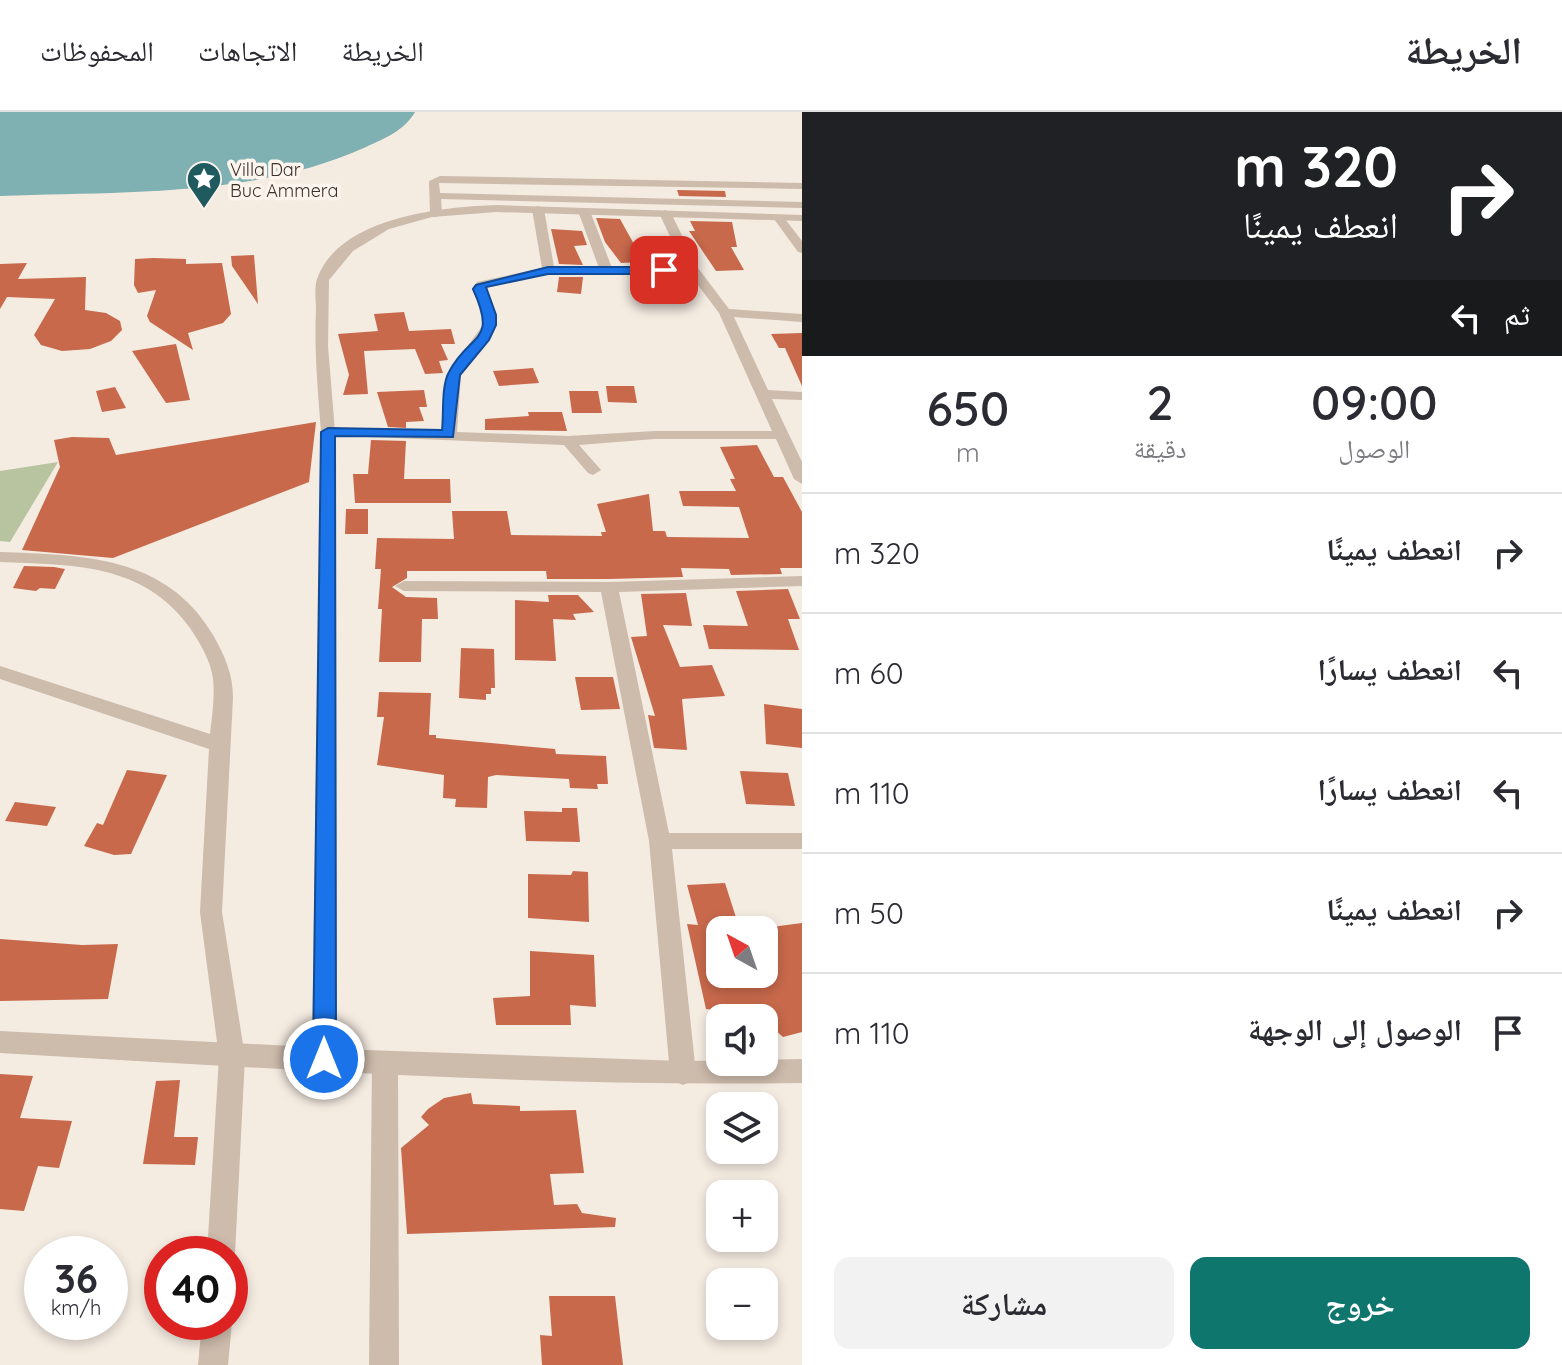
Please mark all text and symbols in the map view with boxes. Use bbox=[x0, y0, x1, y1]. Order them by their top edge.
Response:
text: الخريطة bbox=[1405, 26, 1522, 74]
text: المحفوظات bbox=[40, 33, 154, 68]
text: الاتجاهات bbox=[198, 33, 297, 68]
text: الخريطة bbox=[341, 33, 424, 68]
text: 320 m bbox=[1234, 131, 1398, 201]
icon: right bbox=[1426, 144, 1530, 248]
place label: Villa Dar Buc Ammera bbox=[230, 158, 338, 202]
place icon: Villa Dar Buc Ammera bbox=[185, 160, 223, 210]
text: انعطف يمينًا bbox=[1243, 202, 1398, 247]
pin bbox=[630, 236, 698, 304]
icon: arrive bbox=[642, 248, 686, 292]
text: ثم bbox=[1504, 295, 1530, 333]
icon: left bbox=[1444, 296, 1488, 340]
text: 2 bbox=[1147, 372, 1174, 432]
text: 09:00 bbox=[1311, 372, 1437, 432]
text: 650 bbox=[927, 378, 1009, 438]
text: دقيقة bbox=[1134, 432, 1187, 465]
text: الوصول bbox=[1338, 432, 1410, 465]
text: m bbox=[956, 436, 980, 469]
text: انعطف يمينًا bbox=[1326, 530, 1462, 568]
icon: right bbox=[1486, 531, 1530, 575]
text: 320 m bbox=[834, 534, 920, 572]
text: انعطف يسارًا bbox=[1318, 650, 1462, 688]
icon: left bbox=[1486, 651, 1530, 695]
text: 60 m bbox=[834, 654, 904, 692]
text: انعطف يسارًا bbox=[1318, 770, 1462, 808]
icon: left bbox=[1486, 771, 1530, 815]
text: 110 m bbox=[834, 774, 910, 812]
text: انعطف يمينًا bbox=[1326, 890, 1462, 928]
icon: right bbox=[1486, 891, 1530, 935]
text: 50 m bbox=[834, 894, 904, 932]
north arrow bbox=[706, 916, 778, 988]
map controls bbox=[706, 916, 778, 1340]
button: sound bbox=[706, 1004, 778, 1076]
text: الوصول إلى الوجهة bbox=[1248, 1010, 1462, 1048]
icon: arrive bbox=[1486, 1011, 1530, 1055]
text: 110 m bbox=[834, 1014, 910, 1052]
position arrow bbox=[282, 1017, 366, 1101]
button: layers bbox=[706, 1092, 778, 1164]
button: + bbox=[706, 1180, 778, 1252]
speed limit sign: 40 bbox=[144, 1236, 248, 1340]
text: 36 bbox=[54, 1253, 98, 1303]
button: مشاركة bbox=[834, 1257, 1174, 1349]
button: خروج bbox=[1190, 1257, 1530, 1349]
button: − bbox=[706, 1268, 778, 1340]
text: km/h bbox=[51, 1295, 101, 1320]

